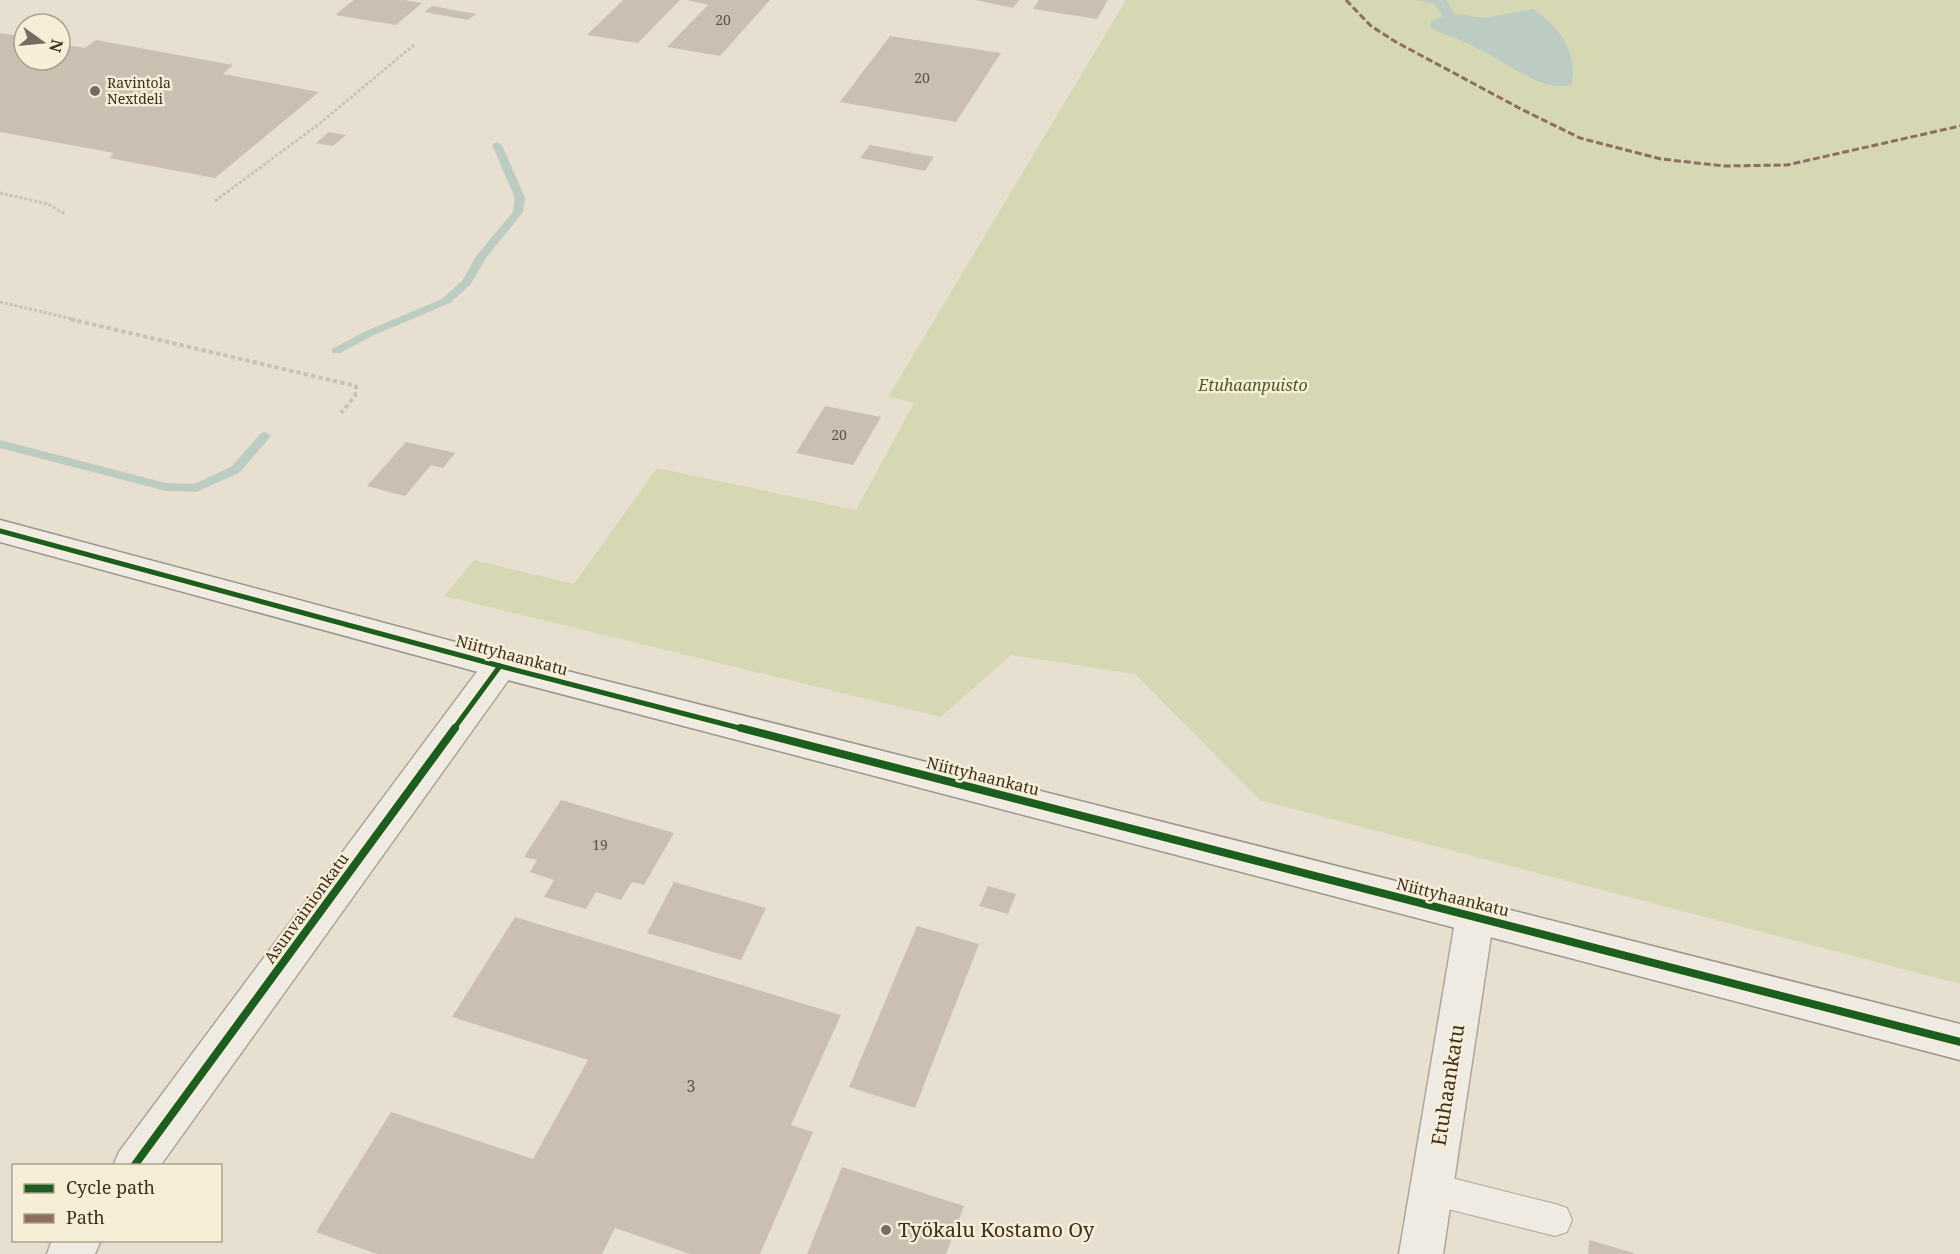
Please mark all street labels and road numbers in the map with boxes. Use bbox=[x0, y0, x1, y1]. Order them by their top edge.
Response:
street label: Niittyhaankatu bbox=[453, 629, 571, 681]
street label: Niittyhaankatu bbox=[924, 751, 1042, 801]
street label: Asunvainionkatu bbox=[258, 848, 354, 968]
street label: Niittyhaankatu bbox=[1394, 872, 1512, 922]
street label: Etuhaankatu bbox=[1425, 1022, 1471, 1148]

